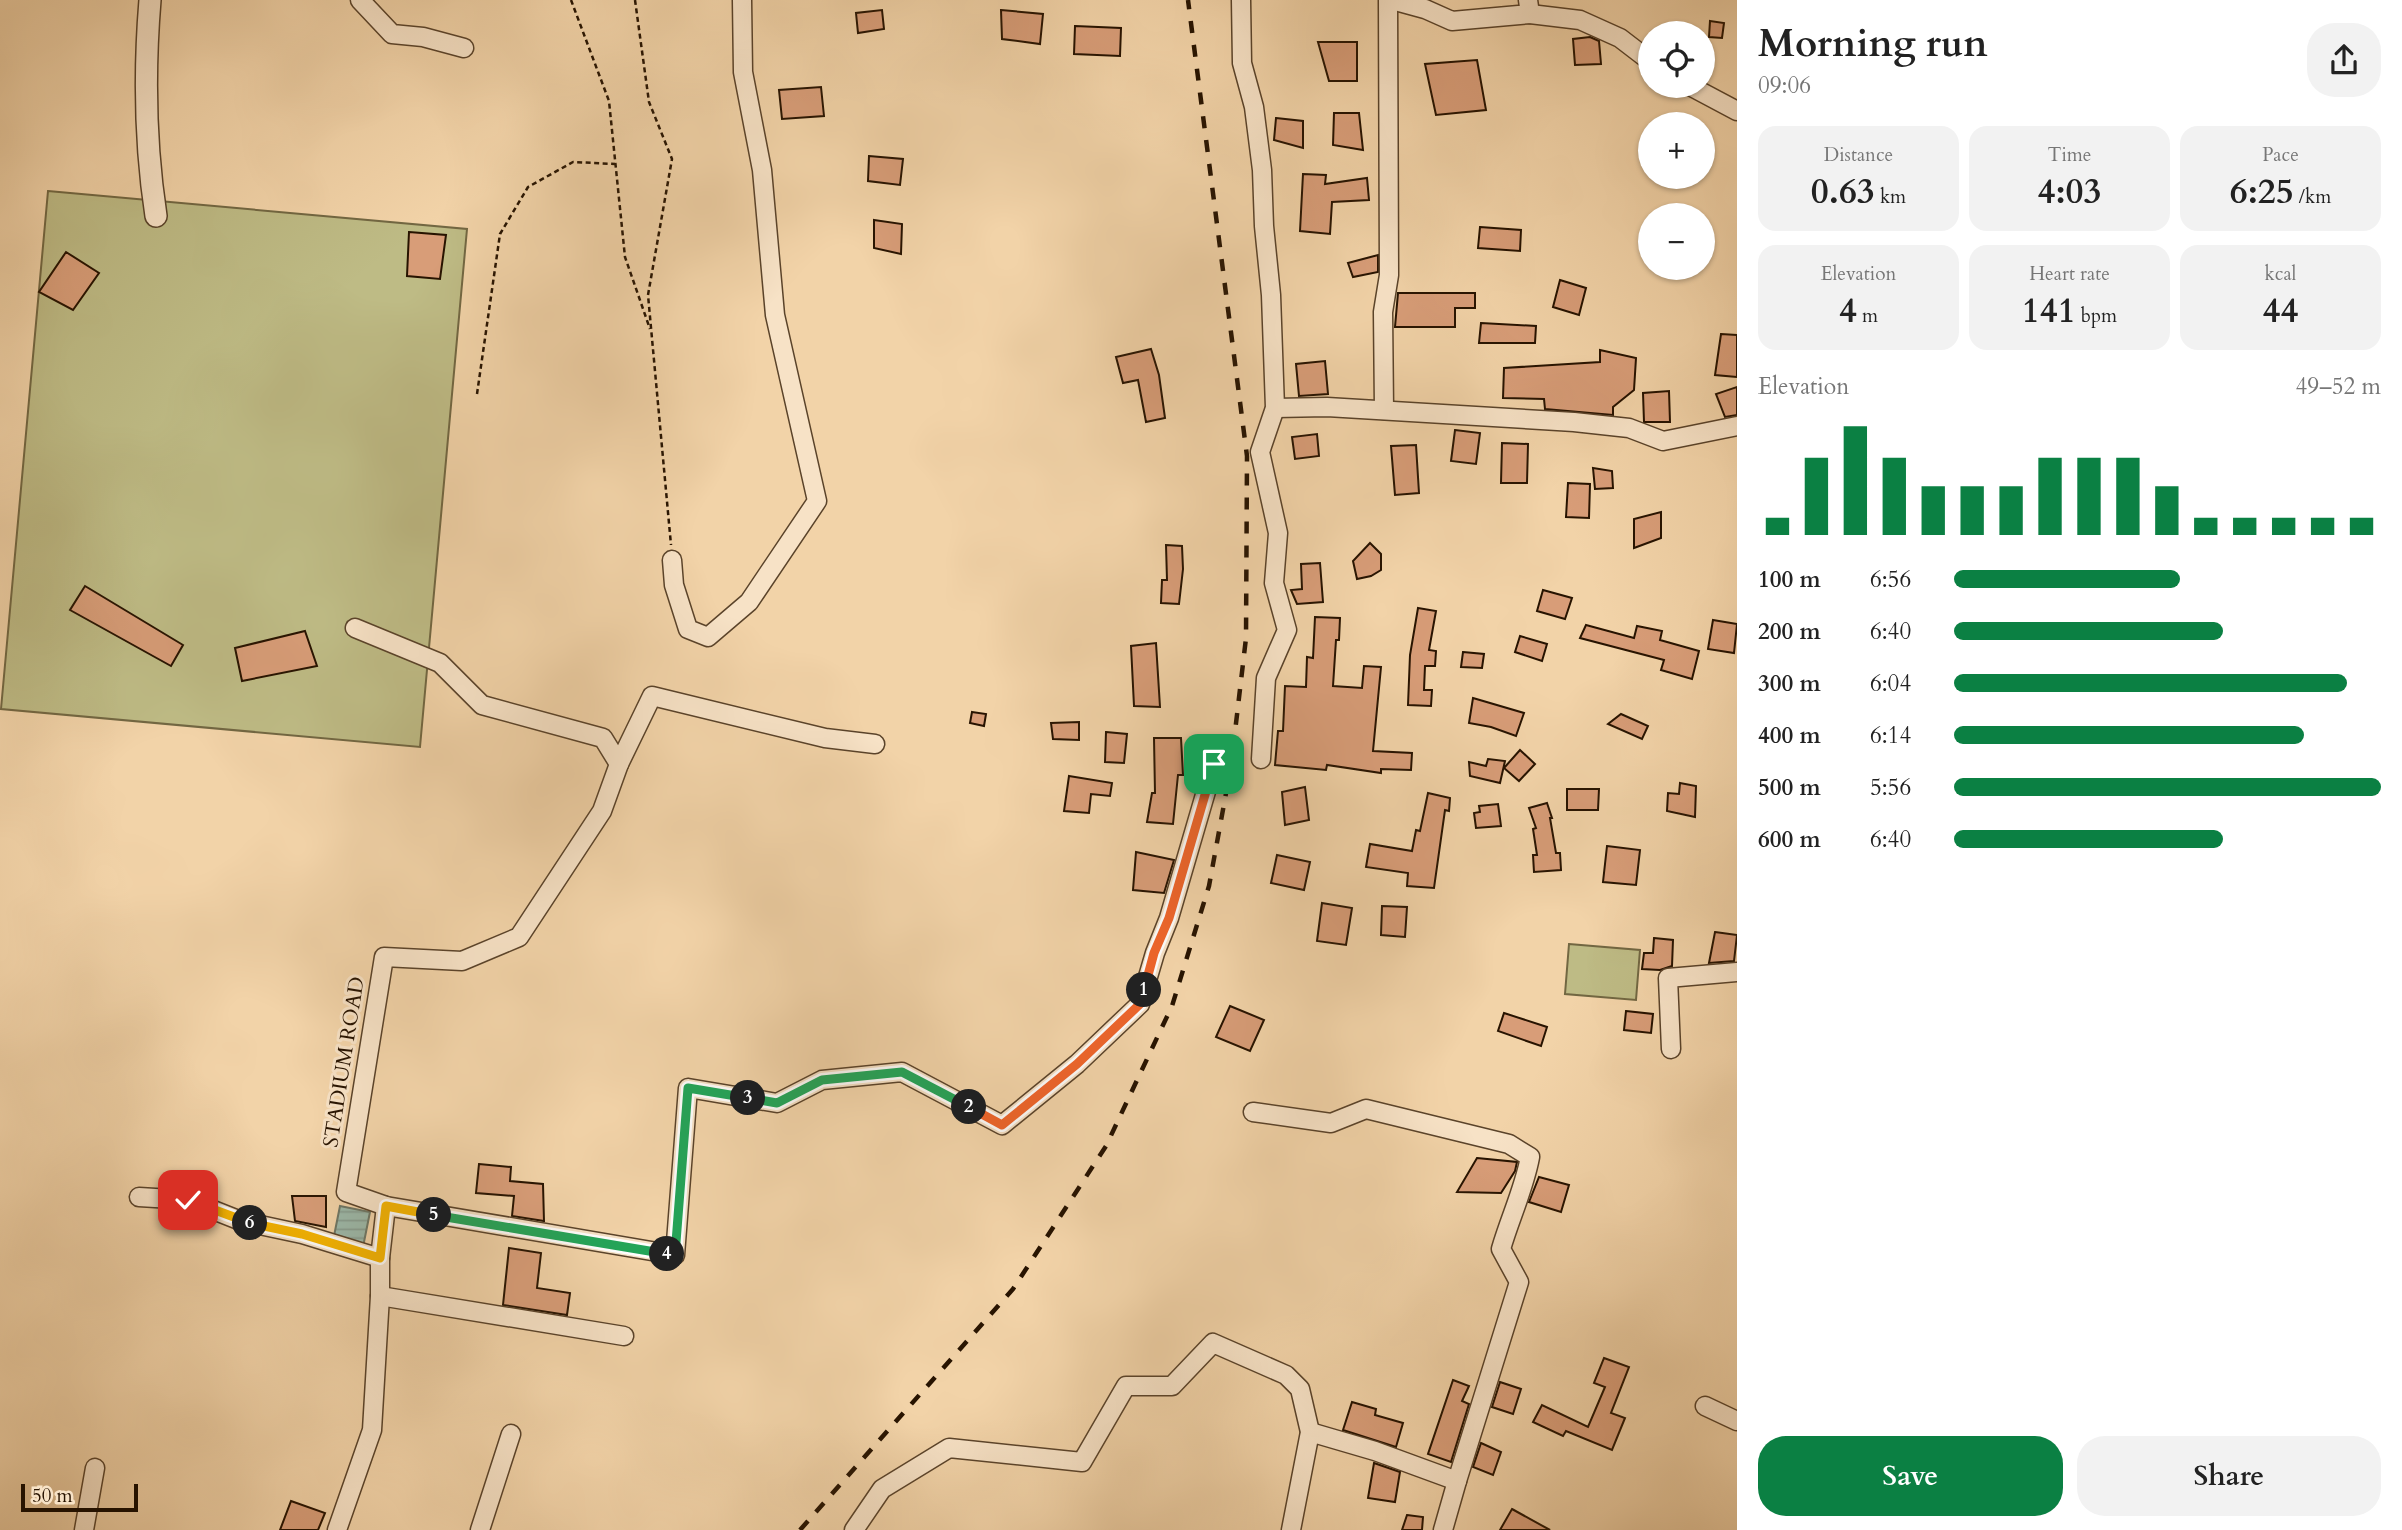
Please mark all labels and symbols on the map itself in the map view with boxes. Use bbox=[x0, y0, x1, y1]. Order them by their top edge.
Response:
pin bbox=[1184, 734, 1244, 794]
pin: 1 bbox=[1126, 972, 1162, 1007]
street label: STADIUM ROAD bbox=[316, 975, 372, 1149]
pin: 3 bbox=[730, 1080, 766, 1116]
pin: 2 bbox=[951, 1090, 986, 1124]
pin bbox=[158, 1170, 218, 1230]
pin: 5 bbox=[416, 1198, 452, 1232]
pin: 6 bbox=[232, 1206, 268, 1240]
pin: 4 bbox=[650, 1236, 684, 1272]
scale bar bbox=[21, 1481, 138, 1513]

